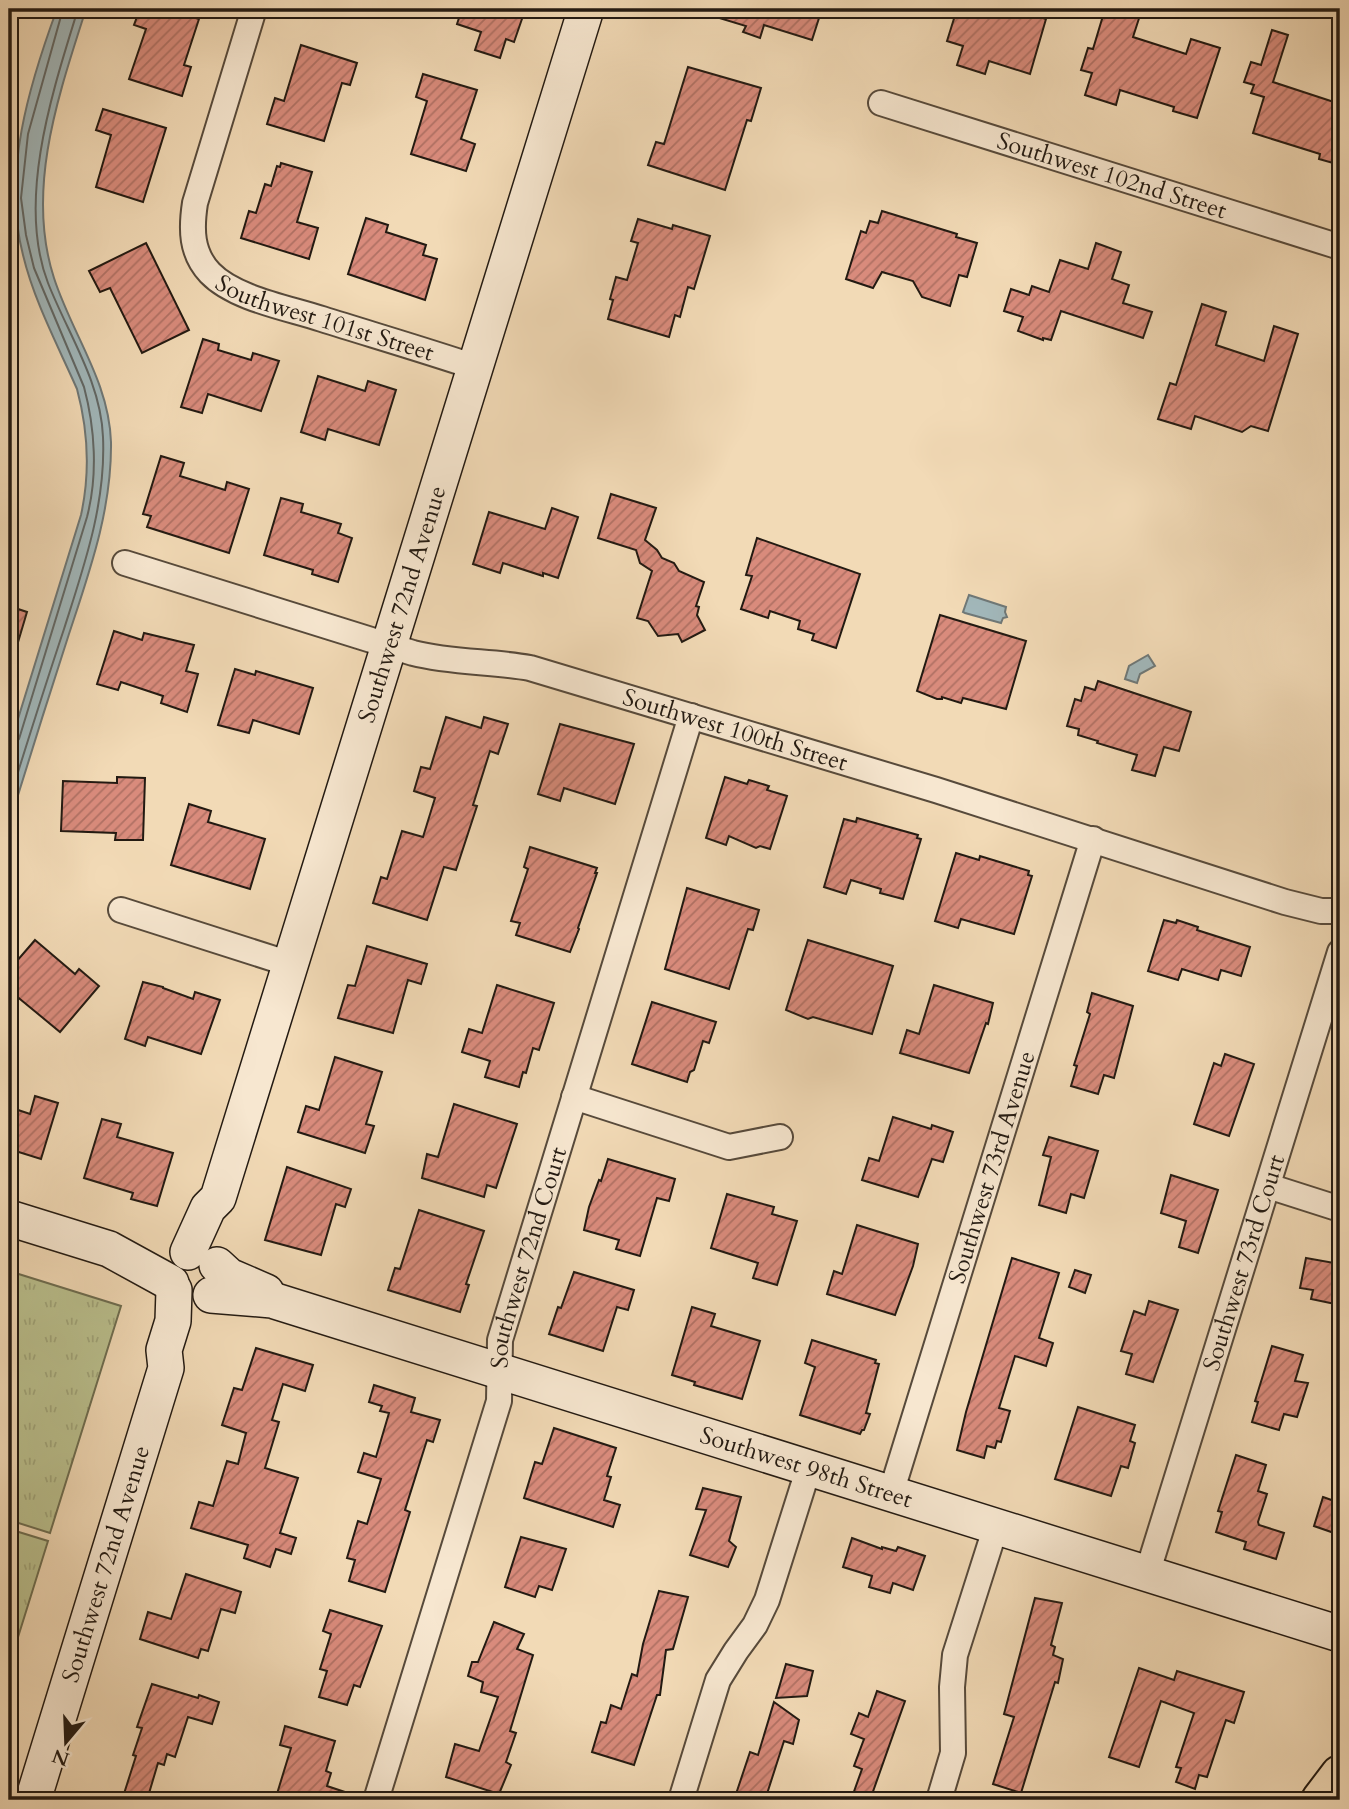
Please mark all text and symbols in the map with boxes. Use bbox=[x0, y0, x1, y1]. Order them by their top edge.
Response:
street label: Southwest 102nd Street bbox=[993, 124, 1231, 227]
street label: Southwest 101st Street bbox=[209, 266, 439, 369]
street label: Southwest 72nd Avenue bbox=[350, 482, 454, 727]
street label: Southwest 100th Street bbox=[619, 680, 852, 779]
street label: Southwest 73rd Avenue bbox=[940, 1047, 1043, 1287]
street label: Southwest 72nd Court bbox=[483, 1142, 575, 1369]
street label: Southwest 73rd Court bbox=[1195, 1150, 1293, 1375]
street label: Southwest 98th Street bbox=[696, 1418, 917, 1516]
street label: Southwest 72nd Avenue bbox=[54, 1441, 158, 1687]
north arrow bbox=[32, 1708, 102, 1778]
text: N bbox=[48, 1742, 73, 1772]

